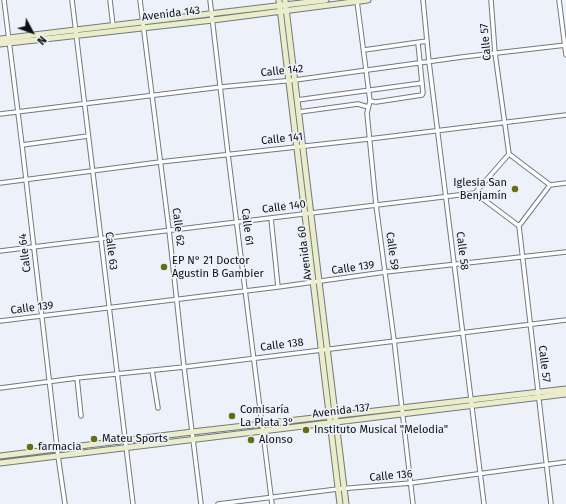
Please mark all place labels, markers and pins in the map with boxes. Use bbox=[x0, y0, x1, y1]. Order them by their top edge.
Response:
place label: Iglesia San Benjamín bbox=[453, 176, 507, 202]
marker: Iglesia San Benjamín bbox=[510, 184, 520, 194]
place label: EP N° 21 Doctor Agustin B Gambier bbox=[172, 254, 264, 280]
marker: EP N° 21 Doctor Agustin B Gambier bbox=[159, 262, 169, 272]
place label: Comisaría La Plata 3° bbox=[240, 403, 294, 429]
marker: Comisaría La Plata 3° bbox=[227, 411, 237, 421]
place label: Instituto Musical "Melodia" bbox=[314, 423, 448, 437]
marker: Instituto Musical "Melodia" bbox=[301, 425, 311, 435]
place label: Mateu Sports bbox=[102, 432, 168, 446]
place label: Alonso bbox=[259, 433, 293, 447]
marker: Mateu Sports bbox=[89, 434, 99, 444]
marker: Alonso bbox=[246, 435, 256, 445]
place label: farmacia bbox=[38, 440, 81, 454]
marker: farmacia bbox=[25, 442, 35, 452]

